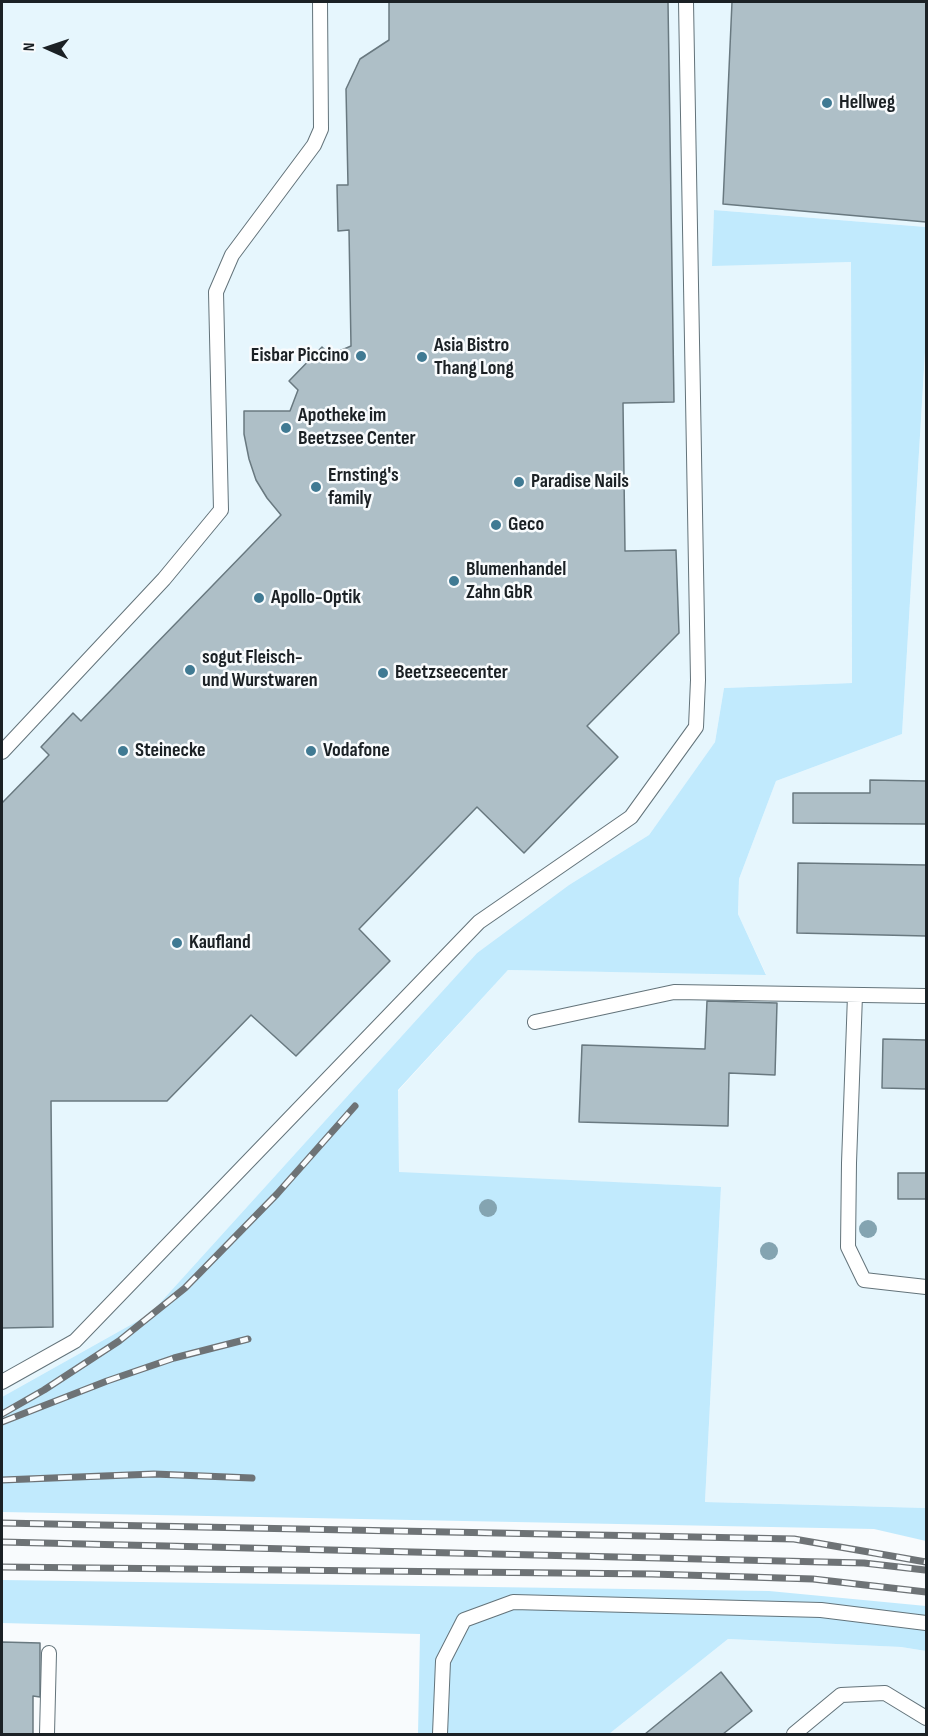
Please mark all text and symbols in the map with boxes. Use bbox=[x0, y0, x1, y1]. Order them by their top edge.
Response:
north arrow bbox=[18, 18, 78, 78]
text: N bbox=[20, 42, 39, 52]
place label: Hellweg bbox=[839, 91, 895, 115]
marker: Hellweg bbox=[820, 96, 834, 110]
place label: Asia Bistro Thang Long bbox=[434, 334, 514, 381]
place label: Eisbar Piccino bbox=[251, 344, 349, 368]
marker: Eisbar Piccino bbox=[354, 349, 368, 363]
marker: Asia Bistro Thang Long bbox=[415, 350, 429, 364]
place label: Apotheke im Beetzsee Center bbox=[298, 404, 416, 451]
marker: Apotheke im Beetzsee Center bbox=[279, 421, 293, 435]
place label: Ernsting's family bbox=[328, 464, 399, 511]
place label: Paradise Nails bbox=[531, 470, 629, 494]
marker: Paradise Nails bbox=[512, 475, 526, 489]
marker: Ernsting's family bbox=[309, 480, 323, 494]
place label: Geco bbox=[508, 513, 544, 537]
marker: Geco bbox=[489, 518, 503, 532]
place label: Blumenhandel Zahn GbR bbox=[466, 558, 566, 605]
marker: Blumenhandel Zahn GbR bbox=[447, 574, 461, 588]
place label: Apollo-Optik bbox=[271, 586, 361, 610]
marker: Apollo-Optik bbox=[252, 591, 266, 605]
place label: sogut Fleisch- und Wurstwaren bbox=[202, 646, 318, 693]
place label: Beetzseecenter bbox=[395, 661, 508, 685]
marker: sogut Fleisch- und Wurstwaren bbox=[183, 663, 197, 677]
marker: Beetzseecenter bbox=[376, 666, 390, 680]
place label: Steinecke bbox=[135, 739, 206, 763]
place label: Vodafone bbox=[323, 739, 390, 763]
marker: Steinecke bbox=[116, 744, 130, 758]
marker: Vodafone bbox=[304, 744, 318, 758]
place label: Kaufland bbox=[189, 931, 251, 955]
marker: Kaufland bbox=[170, 936, 184, 950]

